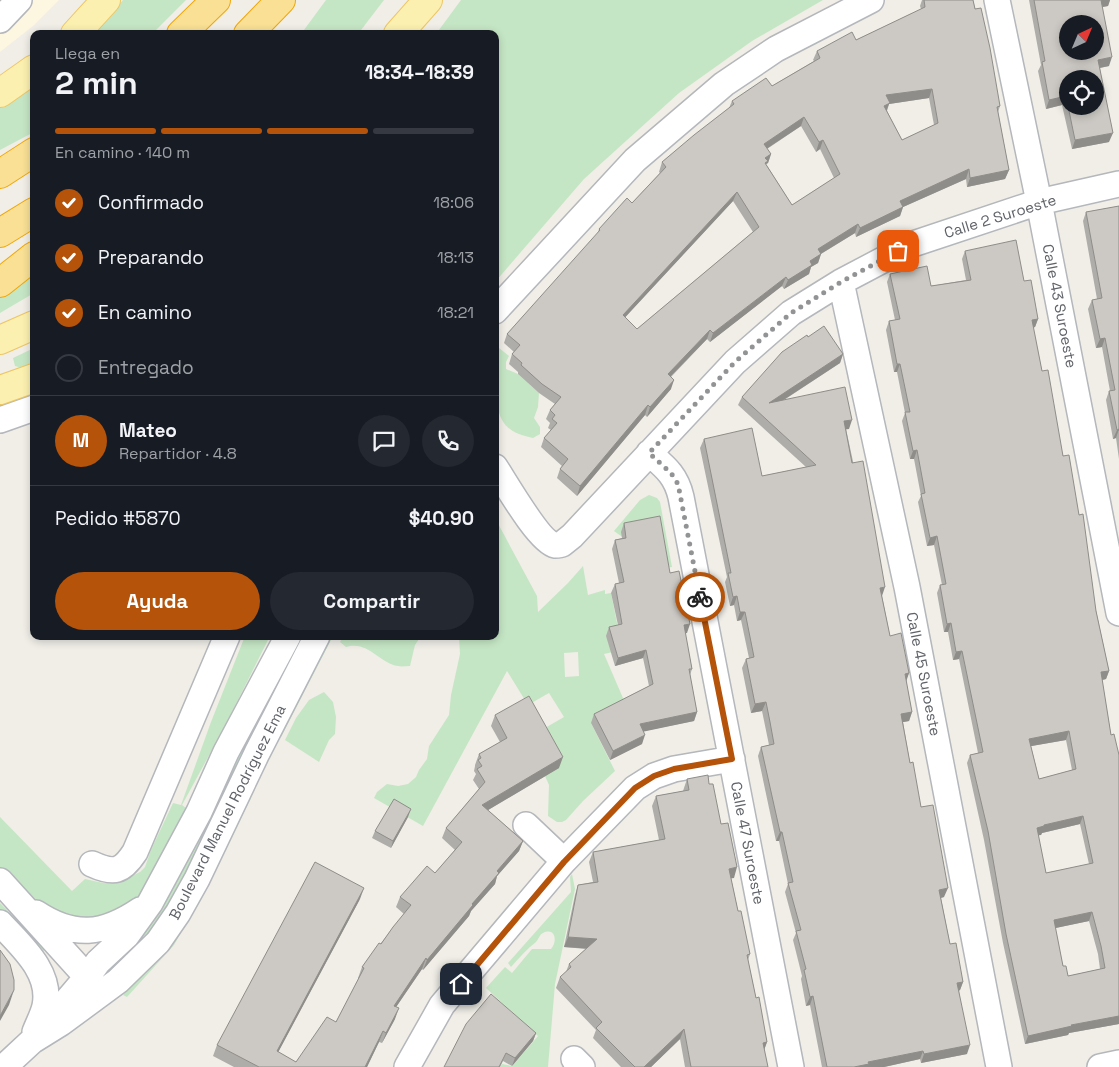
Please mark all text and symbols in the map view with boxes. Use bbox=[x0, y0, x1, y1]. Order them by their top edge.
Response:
north arrow bbox=[1059, 15, 1104, 60]
map controls bbox=[1059, 15, 1104, 115]
text: Llega en bbox=[55, 43, 120, 64]
text: 18:34–18:39 bbox=[365, 60, 474, 85]
text: 2 min bbox=[55, 63, 138, 103]
button: locate bbox=[1059, 70, 1104, 115]
text: En camino · 140 m bbox=[55, 142, 190, 163]
icon: check bbox=[55, 189, 83, 217]
text: Confirmado bbox=[98, 190, 204, 215]
street label: Calle 2 Suroeste bbox=[942, 190, 1059, 242]
text: 18:06 bbox=[433, 192, 474, 213]
pin bbox=[877, 230, 919, 272]
icon: bag bbox=[884, 237, 912, 265]
street label: Calle 43 Suroeste bbox=[1039, 242, 1081, 370]
icon: check bbox=[55, 244, 83, 272]
text: Preparando bbox=[98, 245, 204, 270]
text: 18:13 bbox=[437, 247, 474, 268]
icon: check bbox=[55, 299, 83, 327]
text: En camino bbox=[98, 300, 192, 325]
text: 18:21 bbox=[437, 302, 474, 323]
text: Entregado bbox=[98, 355, 194, 380]
button: chat bbox=[358, 415, 410, 467]
button: phone bbox=[422, 415, 474, 467]
text: Mateo bbox=[119, 418, 177, 443]
text: M bbox=[73, 428, 89, 453]
text: Repartidor · 4.8 bbox=[119, 443, 237, 464]
text: Pedido #5870 bbox=[55, 506, 181, 531]
text: $40.90 bbox=[409, 506, 474, 531]
button: Ayuda bbox=[55, 572, 260, 630]
button: Compartir bbox=[270, 572, 474, 630]
courier bbox=[675, 572, 725, 622]
icon: bike bbox=[686, 583, 714, 611]
street label: Calle 45 Suroeste bbox=[903, 610, 945, 738]
street label: Boulevard Manuel Rodríguez Ema bbox=[164, 701, 290, 923]
street label: Calle 47 Suroeste bbox=[727, 780, 769, 906]
pin bbox=[440, 963, 482, 1005]
icon: home bbox=[447, 970, 475, 998]

